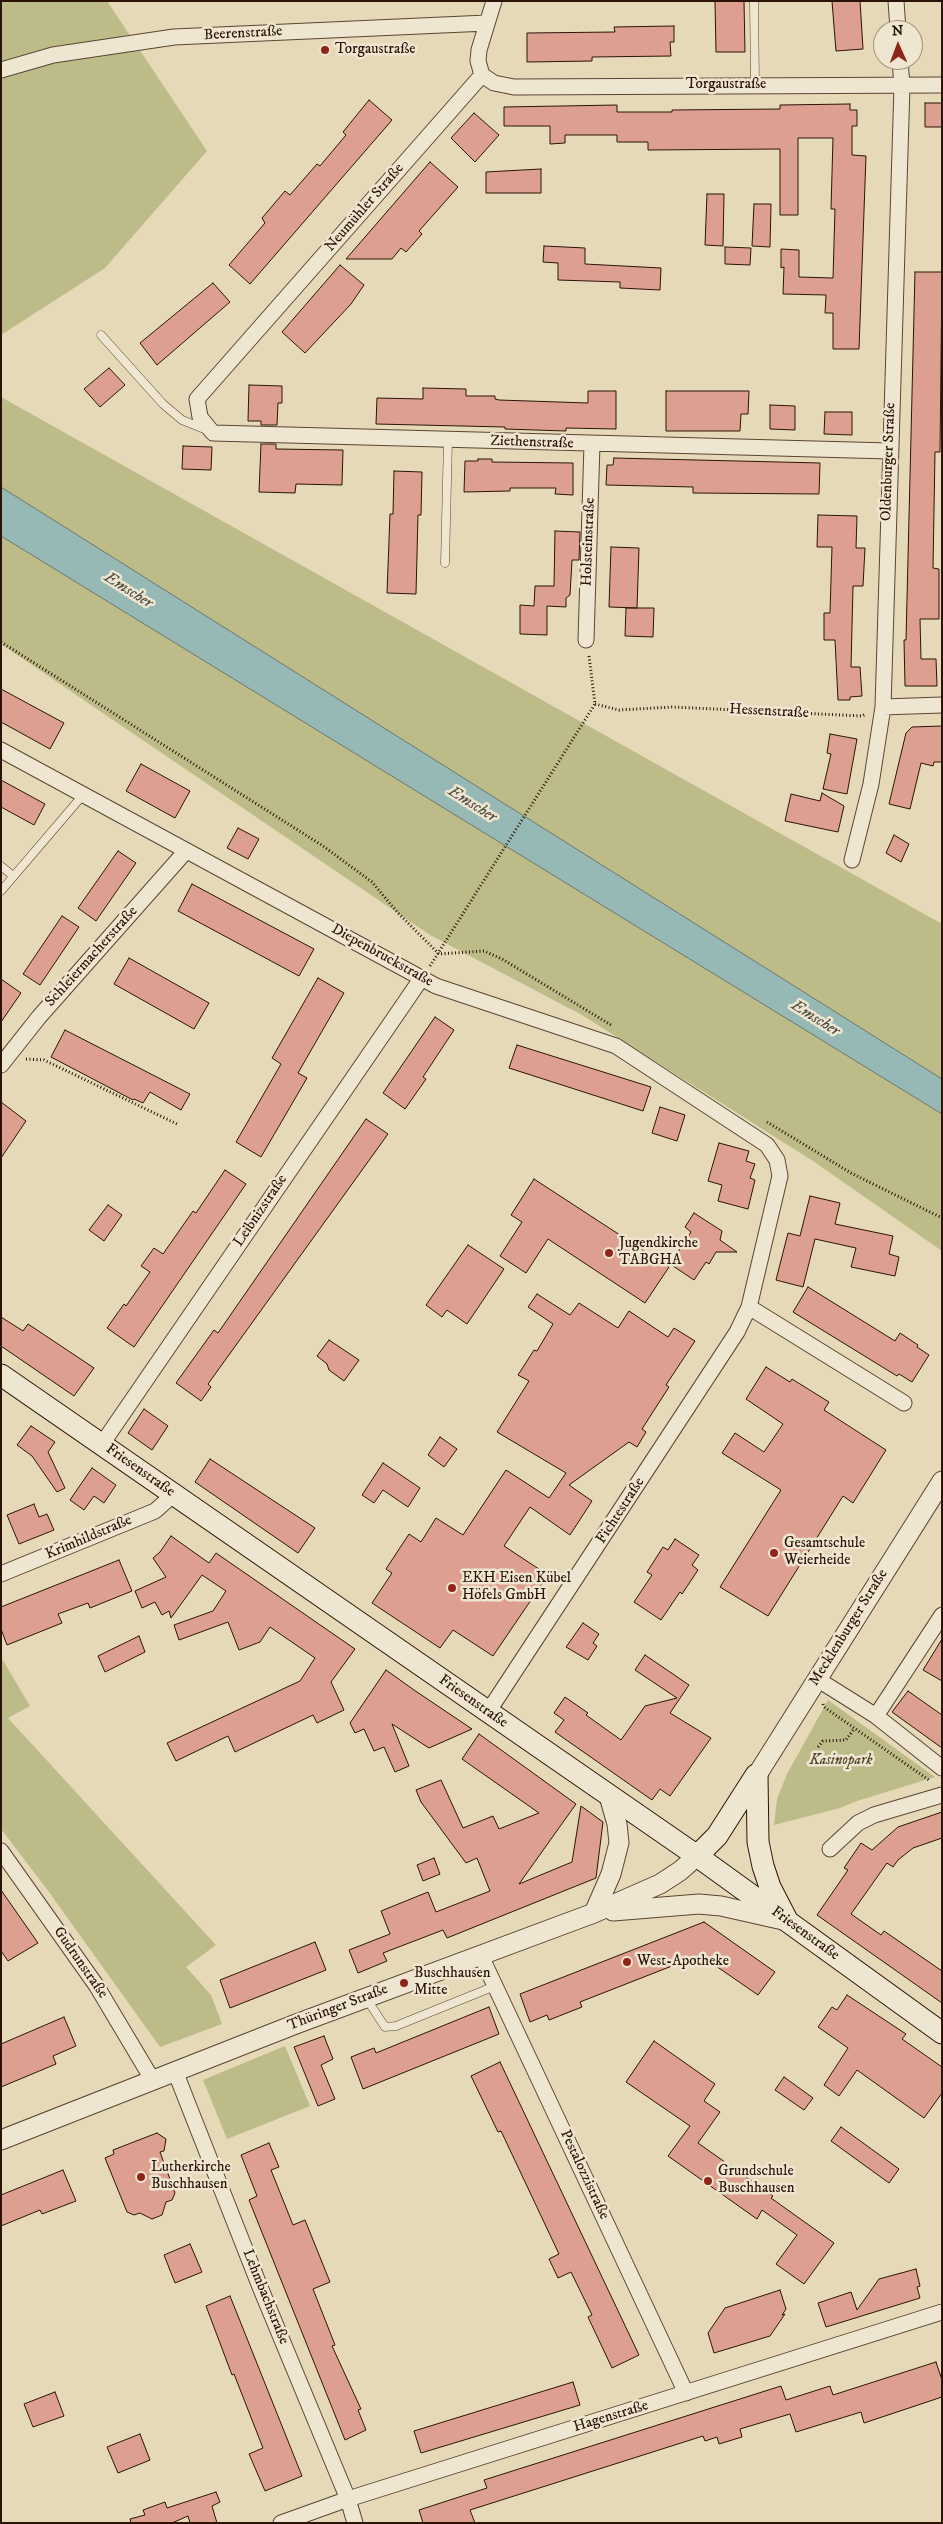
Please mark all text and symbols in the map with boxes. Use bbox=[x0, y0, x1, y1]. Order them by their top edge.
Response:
north arrow bbox=[873, 20, 923, 70]
text: N bbox=[891, 22, 904, 40]
street label: Beerenstraße bbox=[203, 23, 283, 45]
place label: Torgaustraße bbox=[335, 41, 416, 59]
marker: Torgaustraße bbox=[319, 44, 331, 56]
street label: Torgaustraße bbox=[686, 76, 766, 94]
street label: Neumühler Straße bbox=[322, 160, 408, 256]
street label: Oldenburger Straße bbox=[878, 402, 900, 522]
street label: Ziethenstraße bbox=[490, 433, 574, 453]
street label: Holsteinstraße bbox=[578, 497, 600, 587]
water label: Emscher bbox=[100, 569, 156, 613]
street label: Hessenstraße bbox=[729, 701, 809, 723]
water label: Emscher bbox=[444, 783, 500, 827]
street label: Schleiermacherstraße bbox=[42, 903, 142, 1011]
street label: Diepenbruckstraße bbox=[328, 921, 436, 991]
water label: Emscher bbox=[787, 997, 843, 1041]
street label: Leibnizstraße bbox=[230, 1172, 292, 1250]
place label: Jugendkirche TABGHA bbox=[619, 1235, 698, 1270]
marker: Jugendkirche TABGHA bbox=[603, 1247, 615, 1259]
street label: Friesenstraße bbox=[102, 1441, 178, 1501]
street label: Fichtestraße bbox=[593, 1474, 649, 1548]
street label: Krimhildstraße bbox=[43, 1512, 135, 1564]
place label: Gesamtschule Weierheide bbox=[784, 1535, 865, 1570]
marker: Gesamtschule Weierheide bbox=[768, 1547, 780, 1559]
street label: Mecklenburger Straße bbox=[806, 1566, 892, 1690]
place label: EKH Eisen Kübel Höfels GmbH bbox=[462, 1570, 571, 1605]
marker: EKH Eisen Kübel Höfels GmbH bbox=[446, 1582, 458, 1594]
street label: Friesenstraße bbox=[435, 1672, 511, 1732]
park label: Kasinopark bbox=[809, 1752, 873, 1770]
street label: Friesenstraße bbox=[767, 1903, 843, 1965]
street label: Gudrunstraße bbox=[49, 1924, 111, 2002]
place label: West-Apotheke bbox=[637, 1953, 729, 1971]
marker: West-Apotheke bbox=[621, 1956, 633, 1968]
place label: Buschhausen Mitte bbox=[414, 1965, 491, 2000]
marker: Buschhausen Mitte bbox=[398, 1977, 410, 1989]
street label: Thüringer Straße bbox=[285, 1981, 391, 2035]
street label: Pestalozzistraße bbox=[555, 2127, 613, 2223]
place label: Lutherkirche Buschhausen bbox=[151, 2159, 231, 2194]
place label: Grundschule Buschhausen bbox=[718, 2163, 795, 2198]
marker: Lutherkirche Buschhausen bbox=[135, 2171, 147, 2183]
marker: Grundschule Buschhausen bbox=[702, 2175, 714, 2187]
street label: Lehmbachstraße bbox=[238, 2247, 292, 2347]
street label: Hagenstraße bbox=[571, 2397, 651, 2437]

